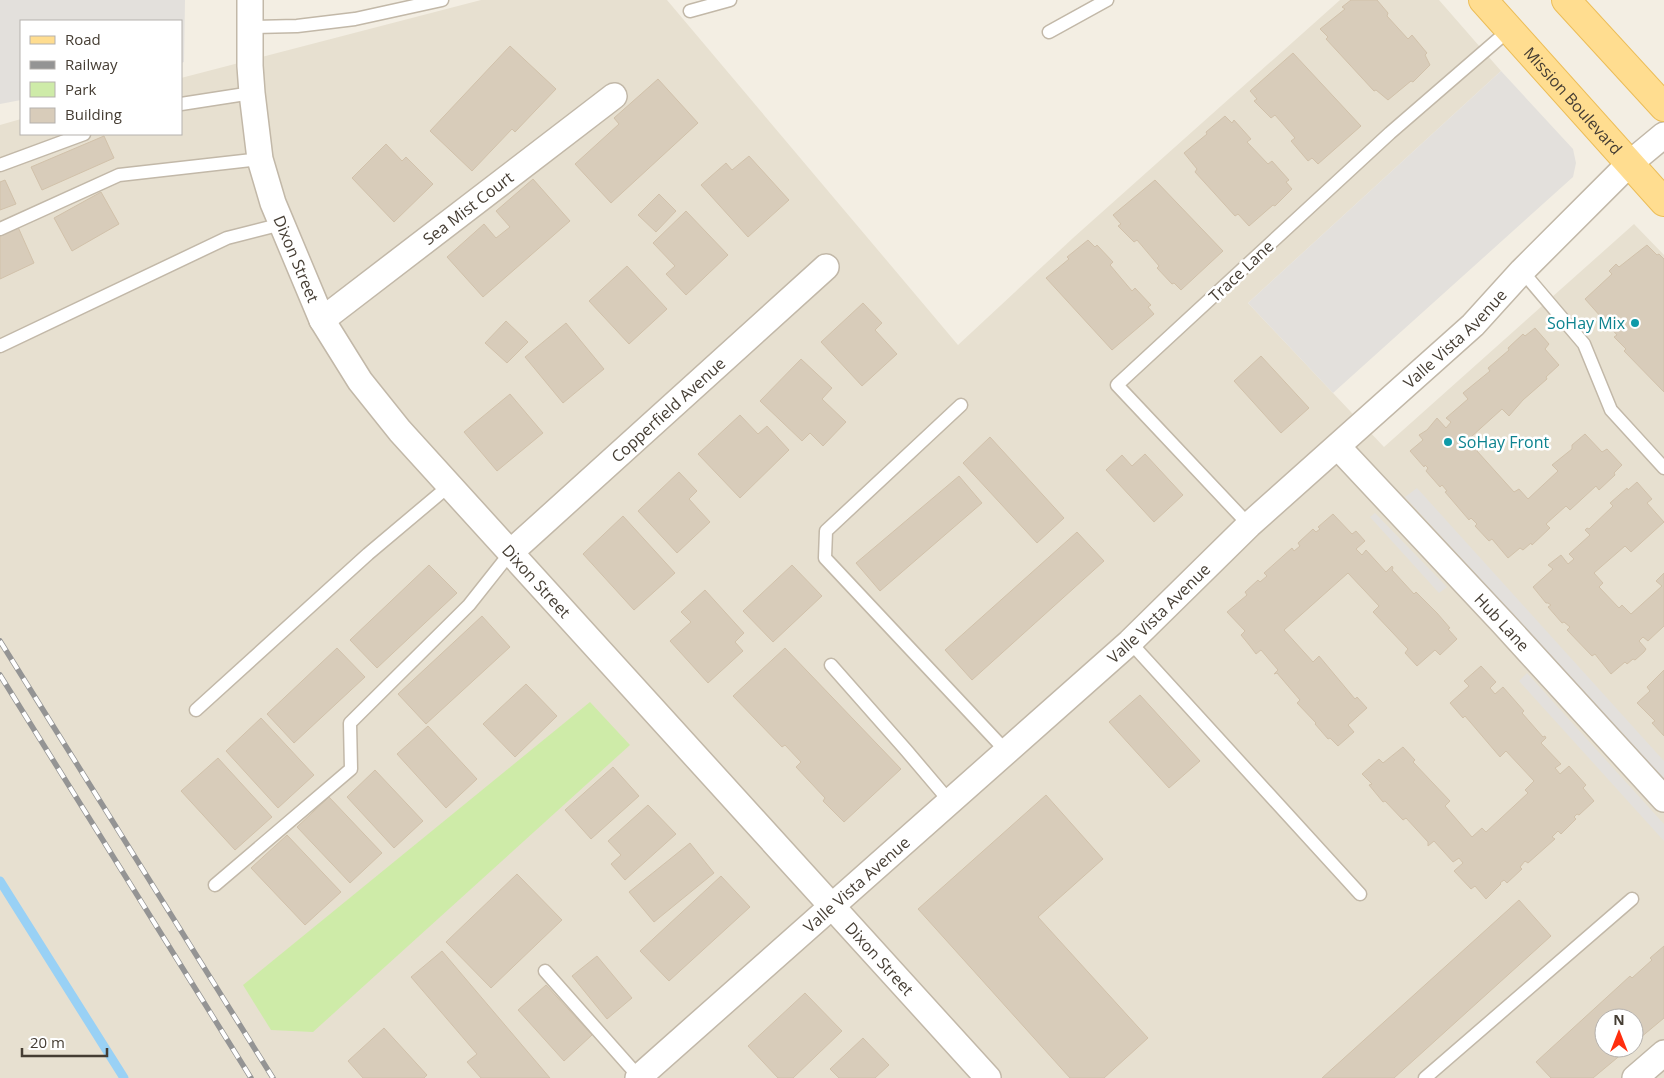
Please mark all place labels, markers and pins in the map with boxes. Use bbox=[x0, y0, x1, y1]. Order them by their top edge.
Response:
place label: SoHay Mix bbox=[1547, 312, 1626, 334]
marker: SoHay Mix bbox=[1629, 317, 1641, 329]
place label: SoHay Front bbox=[1458, 431, 1549, 453]
marker: SoHay Front bbox=[1442, 436, 1454, 448]

